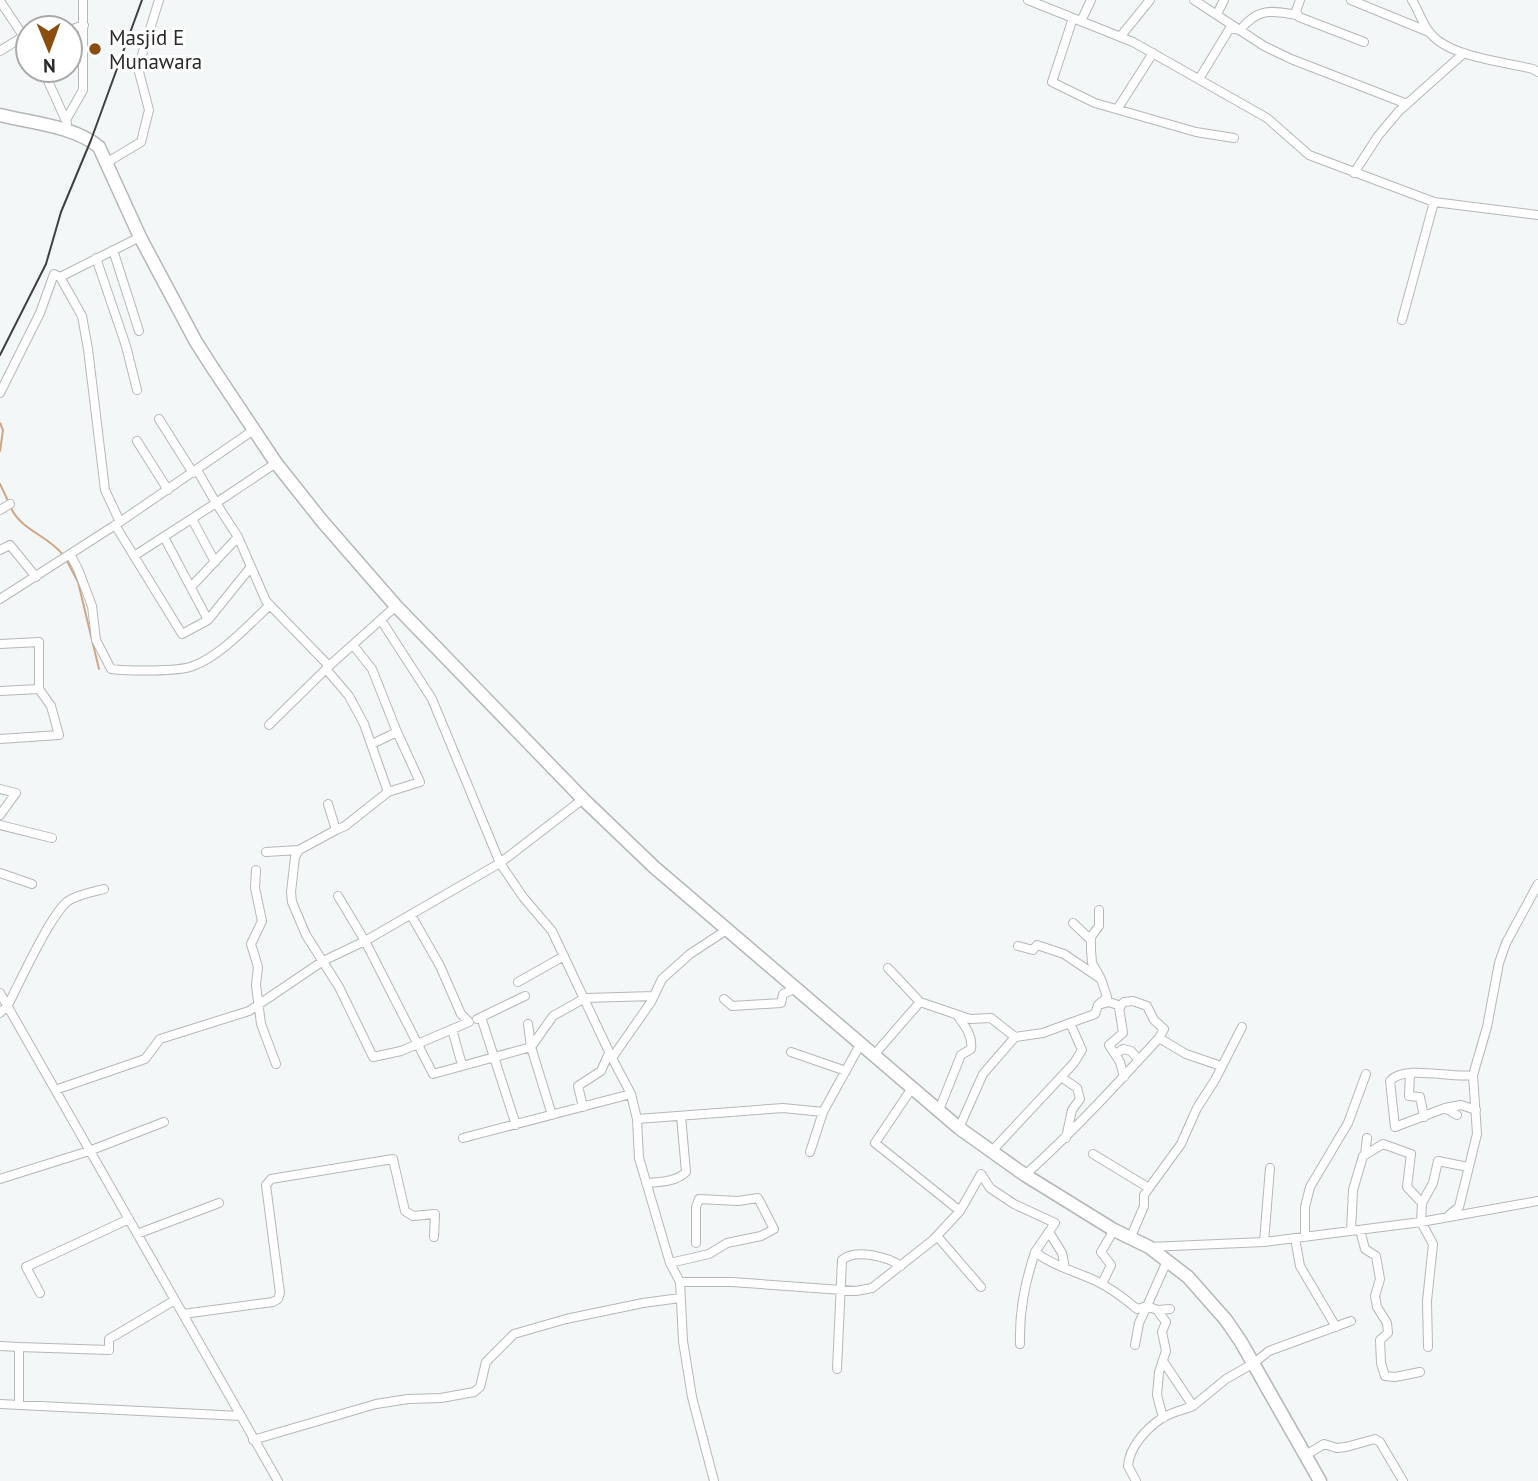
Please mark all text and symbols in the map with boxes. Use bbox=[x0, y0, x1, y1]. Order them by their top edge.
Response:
north arrow bbox=[14, 14, 84, 84]
place label: Masjid E Munawara bbox=[109, 24, 202, 75]
marker: Masjid E Munawara bbox=[87, 41, 103, 57]
text: N bbox=[43, 54, 56, 78]

